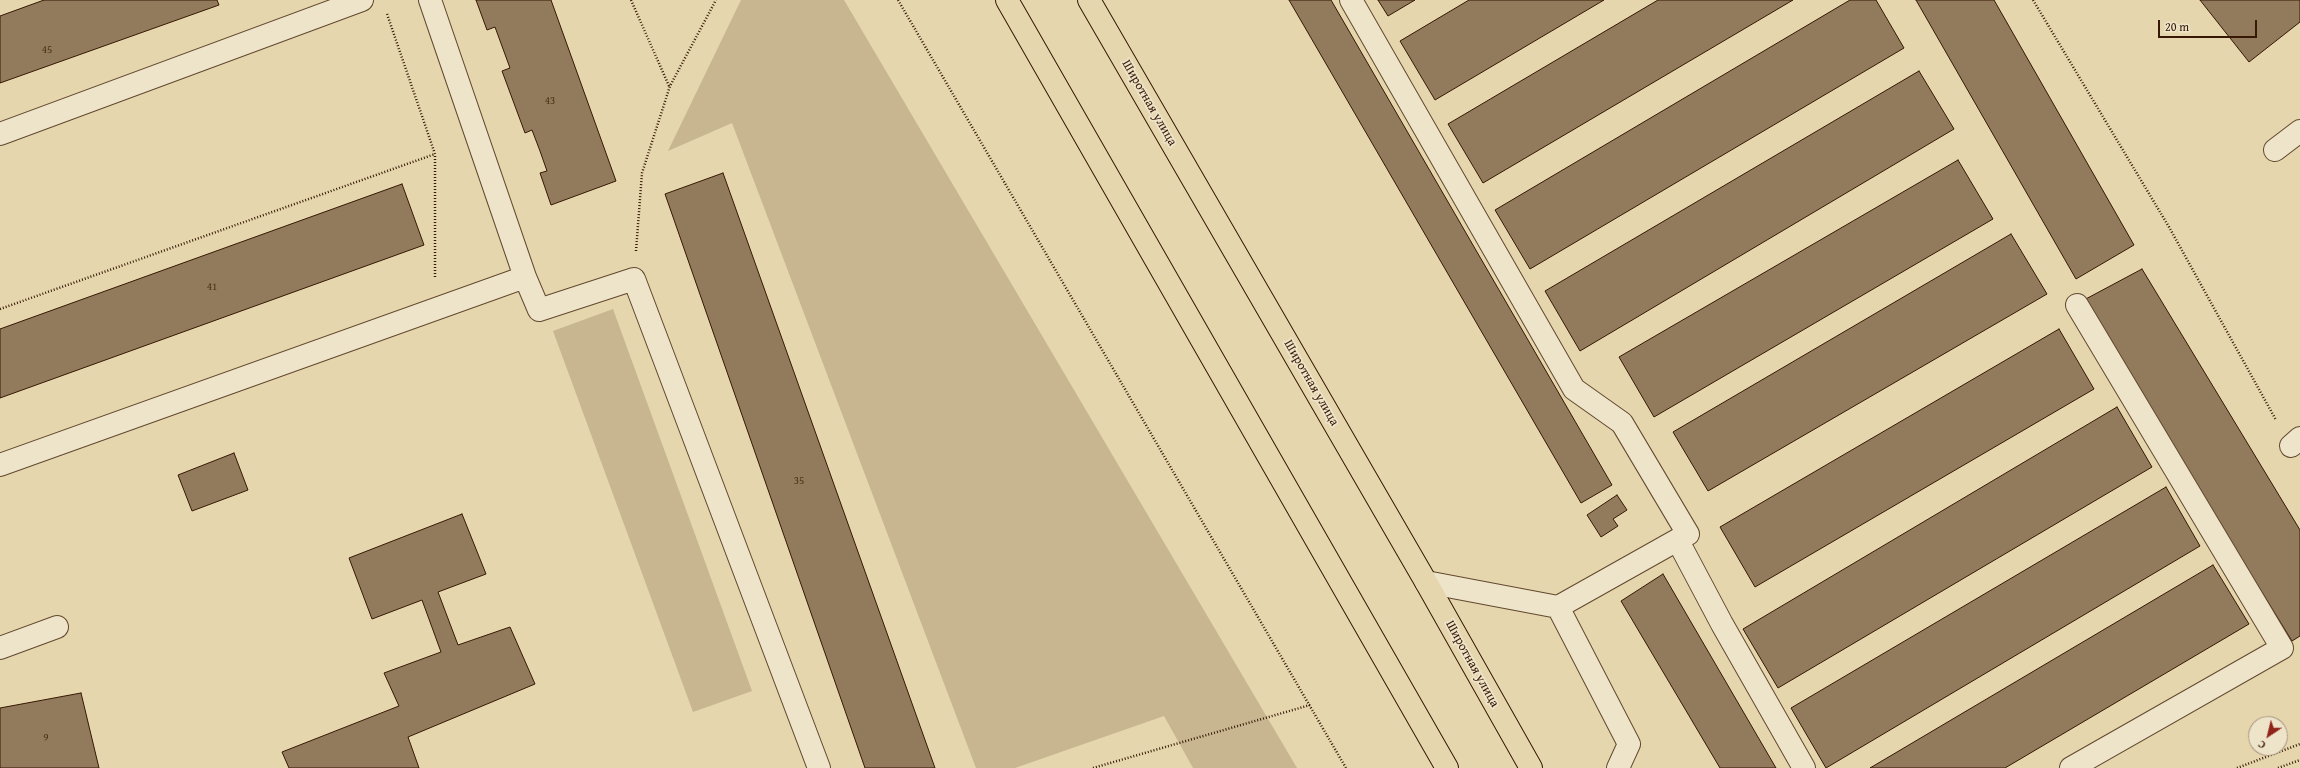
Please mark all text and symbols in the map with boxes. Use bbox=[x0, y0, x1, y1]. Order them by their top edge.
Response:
scale bar bbox=[2160, 12, 2259, 38]
text: 20 m bbox=[2165, 18, 2189, 35]
house number: 45 bbox=[42, 43, 52, 57]
street label: Широтная улица bbox=[1118, 57, 1180, 149]
house number: 43 bbox=[545, 94, 555, 108]
house number: 41 bbox=[207, 280, 217, 294]
street label: Широтная улица bbox=[1280, 337, 1342, 429]
house number: 35 bbox=[794, 474, 804, 488]
street label: Широтная улица bbox=[1442, 618, 1502, 710]
north arrow bbox=[2248, 716, 2288, 756]
house number: 9 bbox=[43, 731, 49, 745]
text: С bbox=[2255, 737, 2269, 753]

